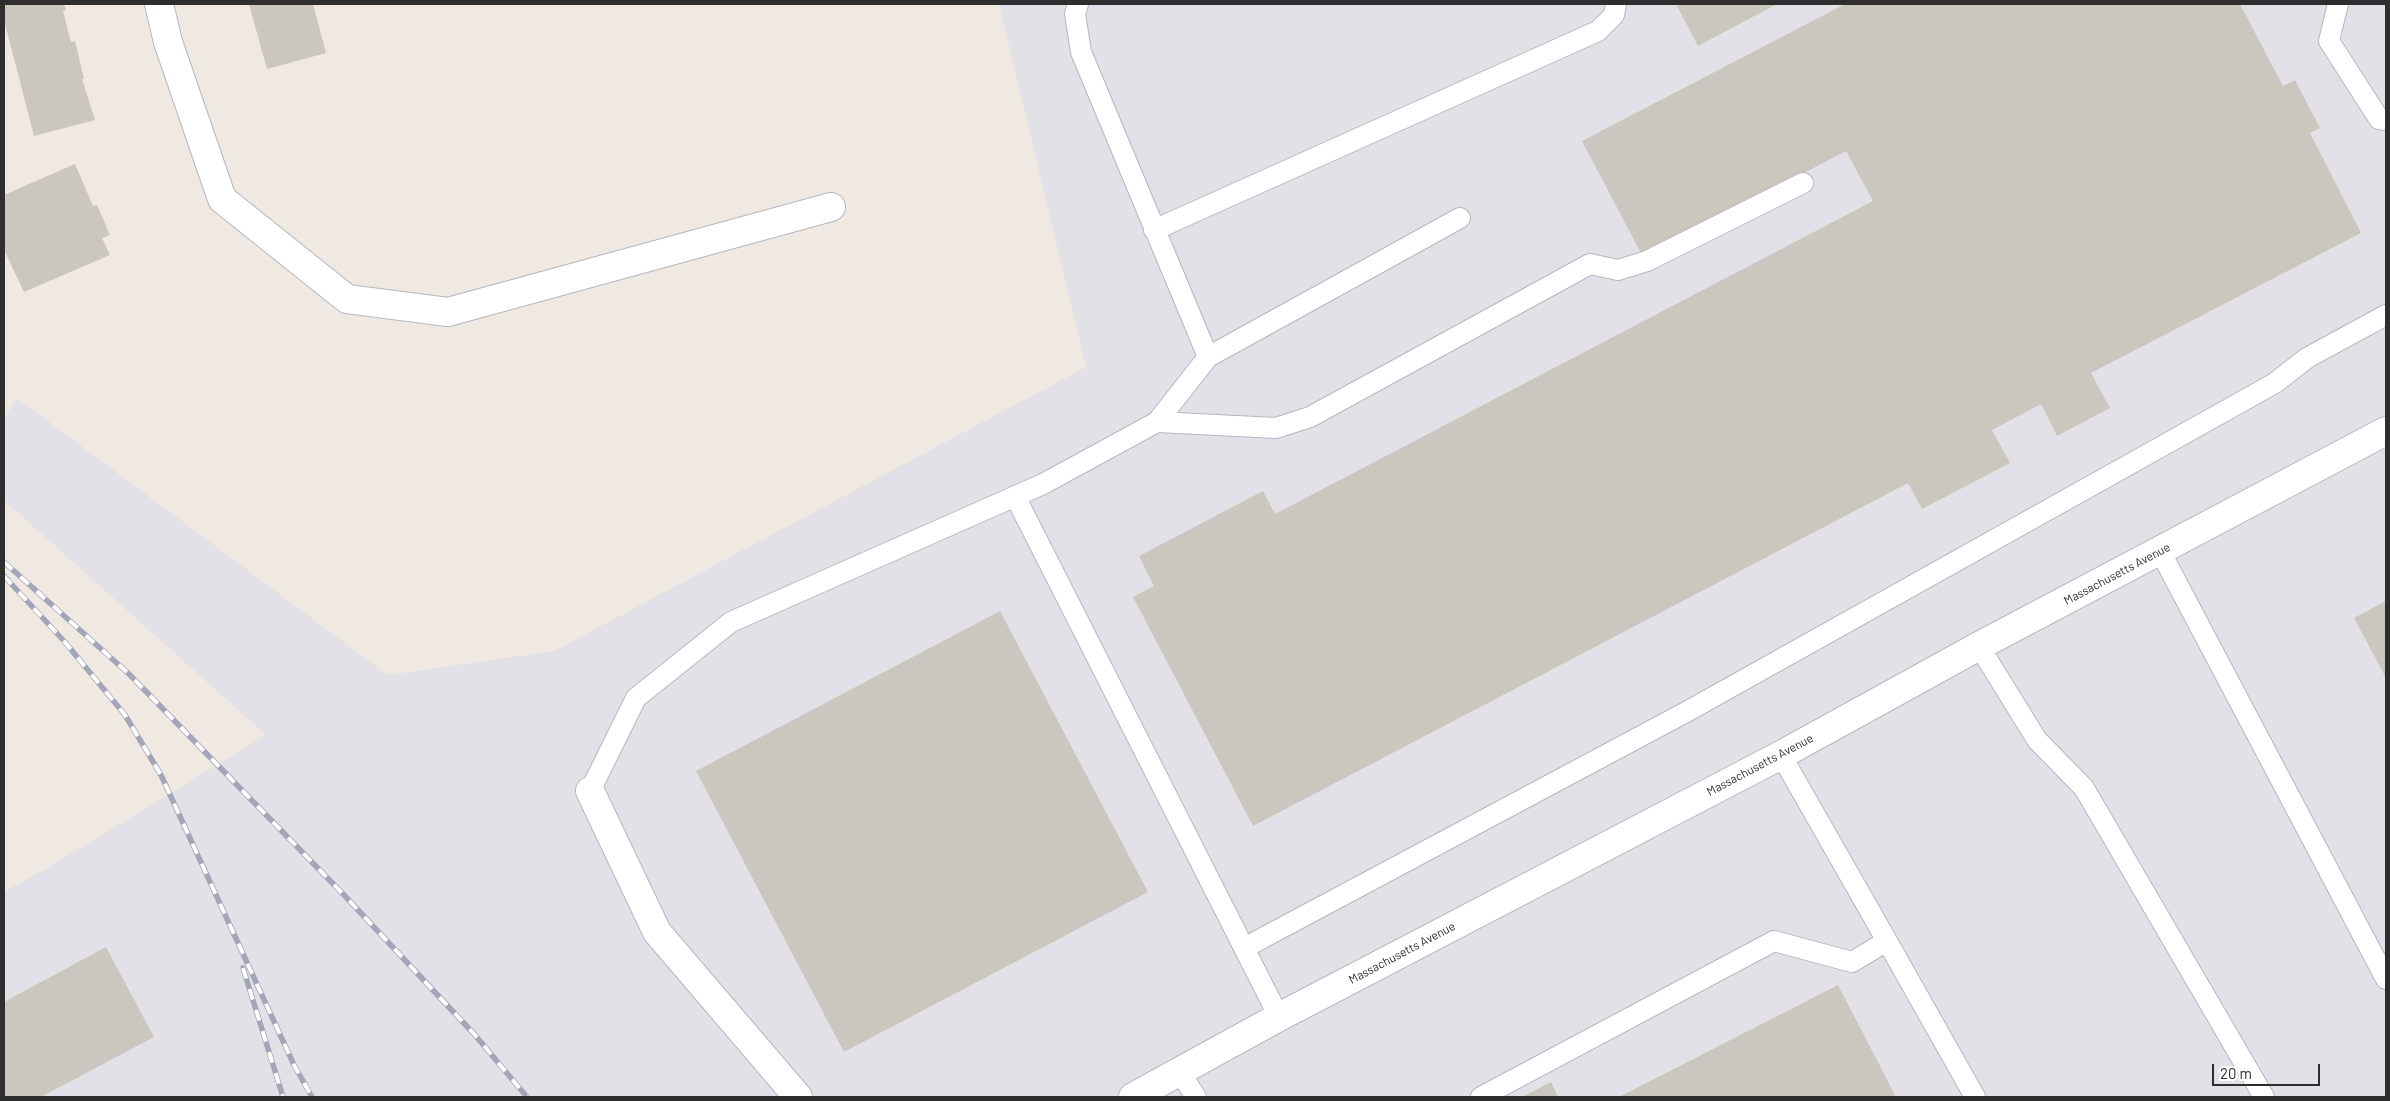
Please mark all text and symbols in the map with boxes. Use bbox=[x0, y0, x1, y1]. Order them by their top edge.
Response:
street label: Massachusetts Avenue bbox=[2061, 540, 2173, 608]
street label: Massachusetts Avenue bbox=[1704, 731, 1816, 799]
street label: Massachusetts Avenue bbox=[1346, 919, 1458, 987]
scale bar bbox=[2215, 1054, 2322, 1086]
text: 20 m bbox=[2220, 1064, 2252, 1082]

